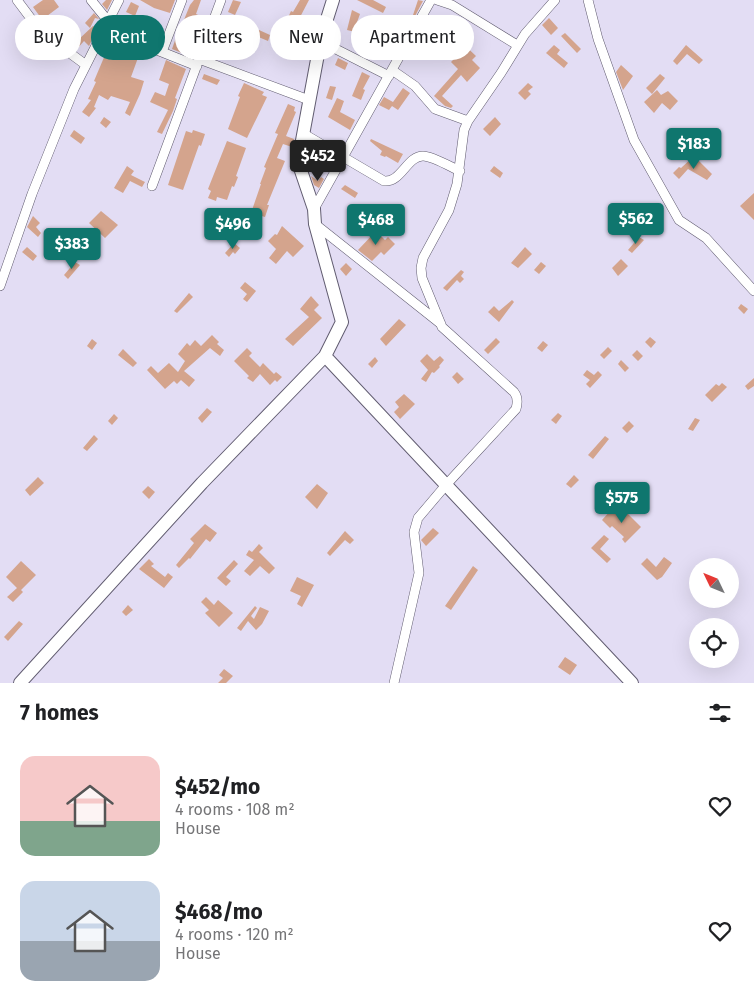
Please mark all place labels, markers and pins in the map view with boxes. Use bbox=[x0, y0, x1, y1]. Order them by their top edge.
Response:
pin: $183 bbox=[664, 128, 724, 170]
pin: $452 bbox=[288, 140, 348, 182]
pin: $562 bbox=[606, 202, 666, 245]
pin: $468 bbox=[346, 204, 406, 246]
pin: $496 bbox=[203, 208, 263, 250]
pin: $383 bbox=[42, 228, 102, 270]
pin: $575 bbox=[592, 482, 652, 524]

